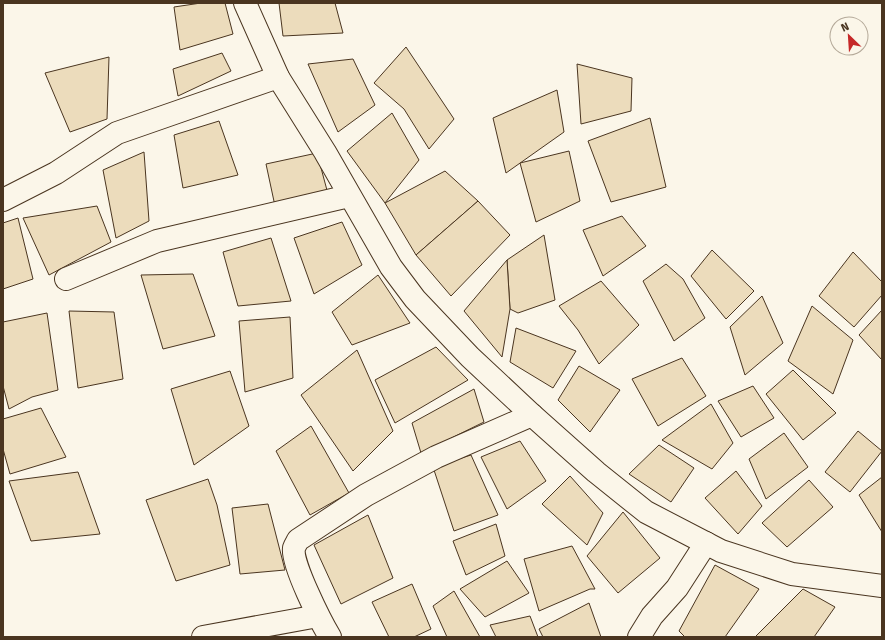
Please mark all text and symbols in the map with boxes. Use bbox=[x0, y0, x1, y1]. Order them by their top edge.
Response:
north arrow bbox=[829, 16, 869, 56]
text: N bbox=[839, 20, 851, 35]

